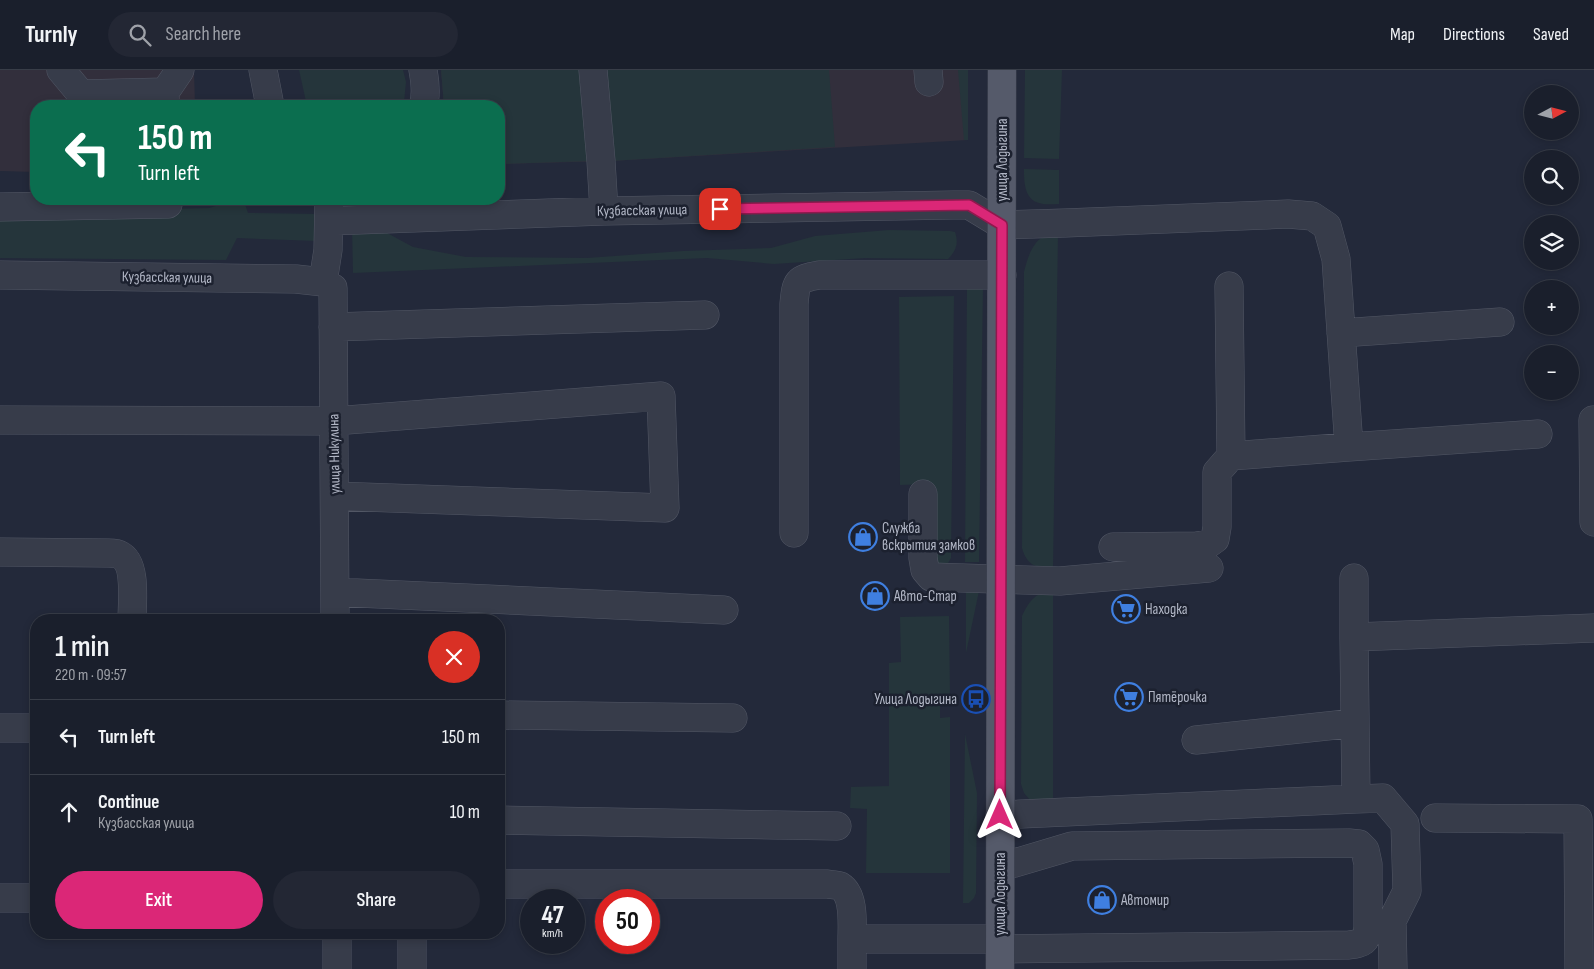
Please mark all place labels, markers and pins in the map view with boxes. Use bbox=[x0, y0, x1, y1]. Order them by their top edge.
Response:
pin bbox=[699, 188, 741, 230]
place label: Служба вскрытия замков bbox=[882, 519, 975, 555]
shop icon: Служба вскрытия замков bbox=[848, 522, 878, 552]
shop icon: Авто-Стар bbox=[860, 581, 890, 611]
place label: Авто-Стар bbox=[893, 587, 957, 606]
supermarket icon: Находка bbox=[1111, 594, 1141, 624]
place label: Находка bbox=[1145, 600, 1188, 619]
supermarket icon: Пятёрочка bbox=[1114, 682, 1144, 712]
bus stop icon: Улица Лодыгина bbox=[961, 684, 991, 714]
place label: Пятёрочка bbox=[1148, 688, 1207, 707]
place label: Улица Лодыгина bbox=[874, 690, 957, 709]
shop icon: Автомир bbox=[1087, 885, 1117, 915]
place label: Автомир bbox=[1120, 891, 1169, 910]

